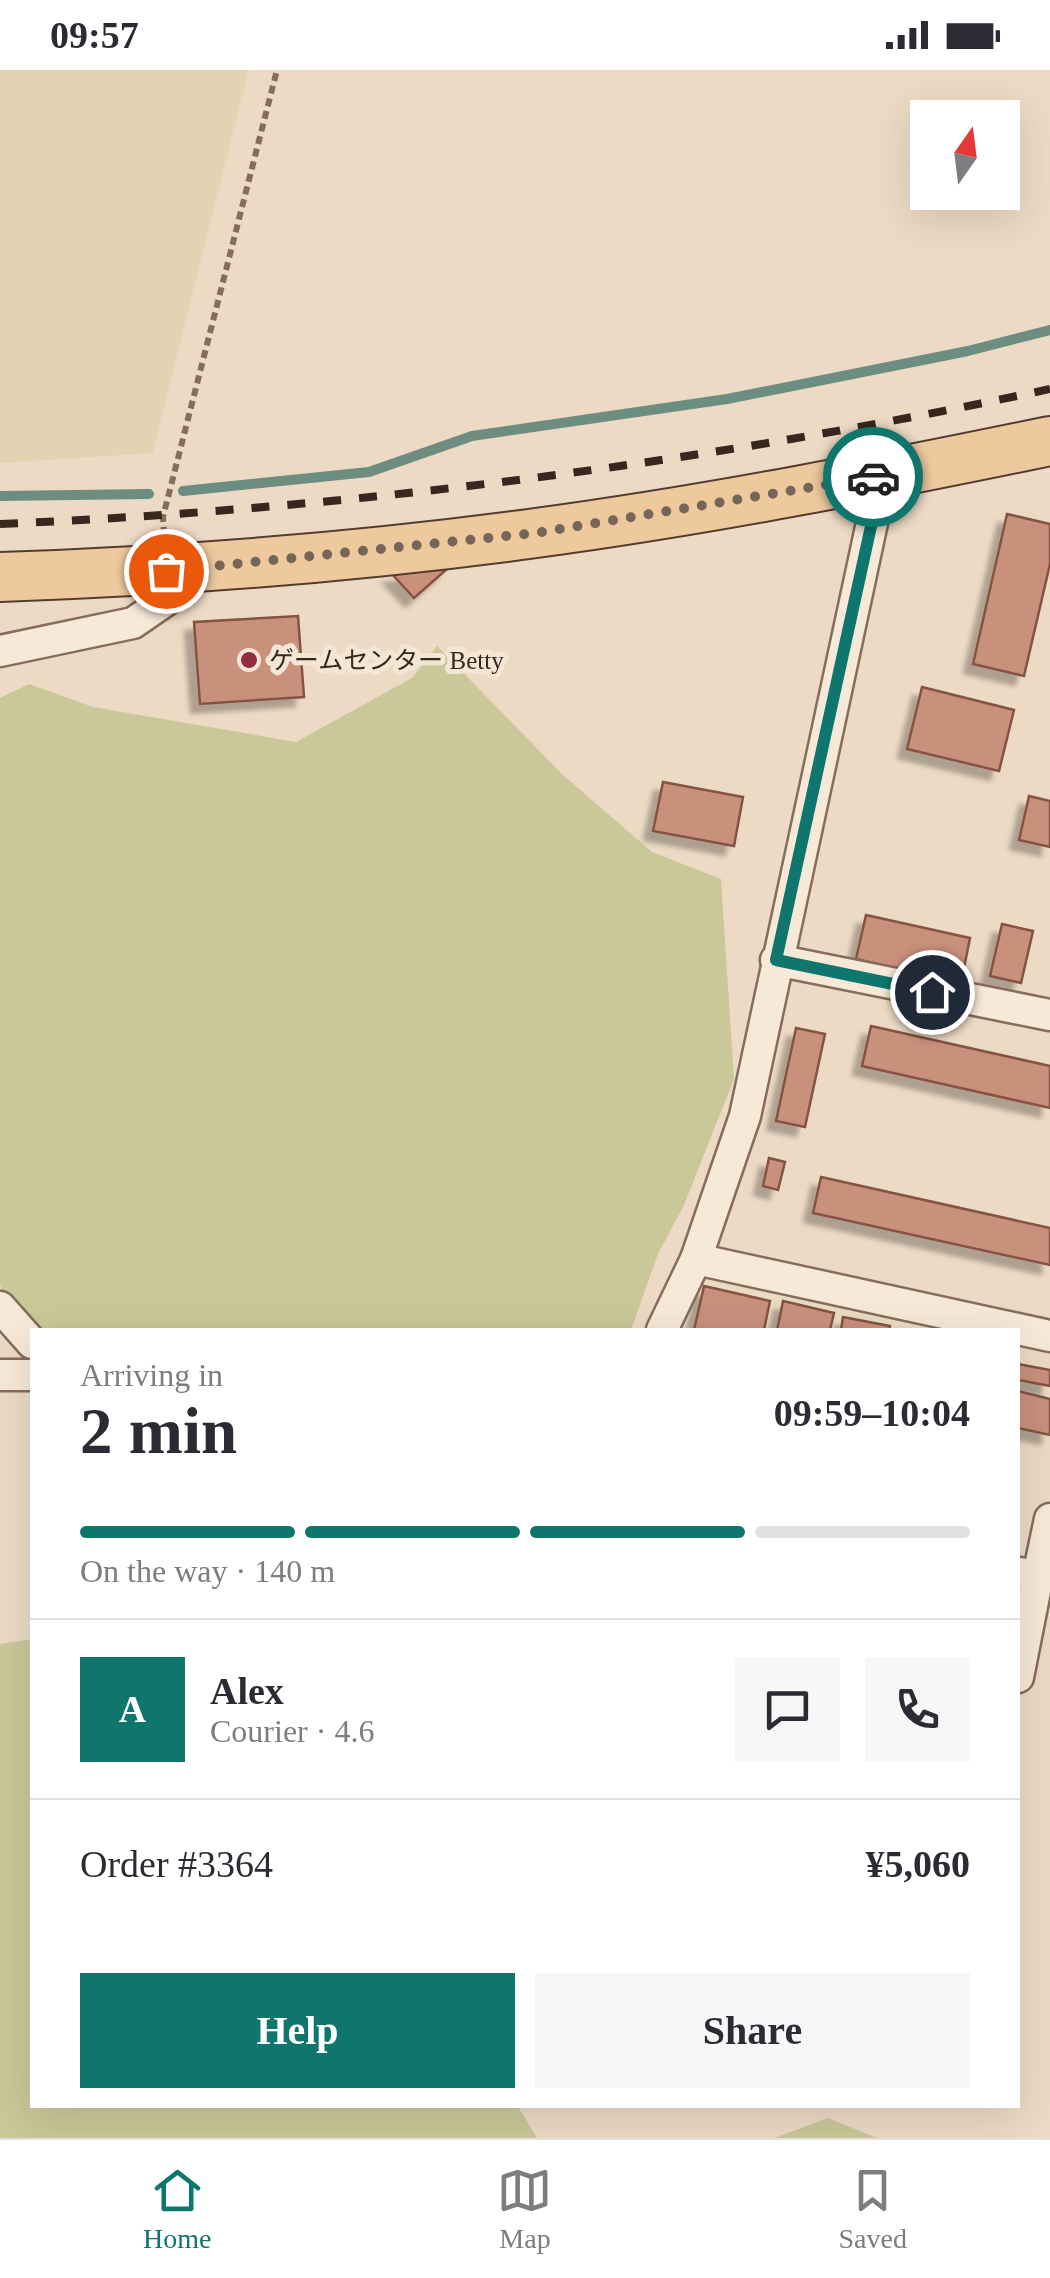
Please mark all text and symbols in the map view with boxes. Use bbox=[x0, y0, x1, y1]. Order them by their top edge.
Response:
text: 09:57 bbox=[50, 14, 139, 56]
north arrow bbox=[910, 100, 1020, 210]
map controls bbox=[910, 100, 1020, 210]
courier bbox=[823, 427, 923, 527]
icon: car bbox=[846, 450, 901, 505]
pin bbox=[124, 529, 209, 614]
icon: bag bbox=[139, 544, 194, 599]
place label: ゲームセンター Betty bbox=[269, 647, 504, 674]
marker: ゲームセンター Betty bbox=[238, 649, 260, 671]
pin bbox=[890, 950, 975, 1035]
icon: home bbox=[905, 965, 960, 1020]
text: Arriving in bbox=[80, 1357, 223, 1393]
text: 09:59–10:04 bbox=[774, 1392, 970, 1434]
text: 2 min bbox=[80, 1395, 237, 1467]
text: On the way · 140 m bbox=[80, 1553, 335, 1589]
button: chat bbox=[735, 1657, 840, 1762]
button: phone bbox=[865, 1657, 970, 1762]
text: Alex bbox=[210, 1670, 284, 1712]
text: A bbox=[119, 1688, 146, 1730]
text: Courier · 4.6 bbox=[210, 1713, 374, 1749]
text: Order #3364 bbox=[80, 1843, 273, 1885]
text: ¥5,060 bbox=[866, 1843, 970, 1885]
button: Help bbox=[80, 1973, 515, 2088]
button: Share bbox=[535, 1973, 970, 2088]
tab: Home bbox=[143, 2163, 211, 2255]
tab: Map bbox=[497, 2163, 552, 2255]
tab: Saved bbox=[839, 2163, 907, 2255]

